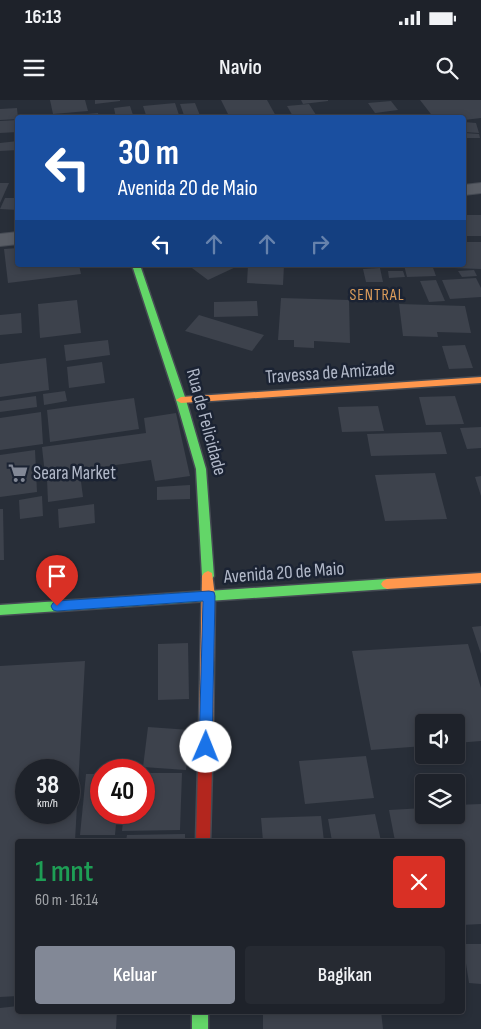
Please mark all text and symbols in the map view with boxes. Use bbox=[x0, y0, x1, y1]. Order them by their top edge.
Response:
text: 16:13 bbox=[25, 6, 62, 29]
icon: menu bbox=[20, 54, 48, 82]
text: Navio bbox=[219, 54, 262, 81]
icon: search bbox=[433, 54, 461, 82]
text: 30 m bbox=[118, 132, 179, 175]
icon: left bbox=[35, 135, 100, 200]
text: Avenida 20 de Maio bbox=[118, 175, 258, 202]
icon: left bbox=[147, 230, 175, 258]
icon: ahead bbox=[200, 230, 228, 258]
icon: ahead bbox=[253, 230, 281, 258]
icon: right bbox=[306, 230, 334, 258]
district label: SENTRAL bbox=[349, 286, 405, 305]
street label: Travessa de Amizade bbox=[265, 357, 395, 389]
street label: Rua de Felicidade bbox=[181, 366, 231, 478]
supermarket icon: Seara Market bbox=[7, 462, 29, 484]
place label: Seara Market bbox=[33, 462, 116, 485]
pin bbox=[36, 555, 78, 606]
street label: Avenida 20 de Maio bbox=[222, 557, 345, 589]
icon: arrive bbox=[43, 562, 71, 590]
map controls bbox=[415, 714, 465, 824]
button: sound bbox=[415, 714, 465, 764]
position arrow bbox=[179, 720, 231, 772]
speed limit sign: 40 bbox=[90, 759, 155, 824]
text: 38 bbox=[36, 770, 59, 801]
button: layers bbox=[415, 774, 465, 824]
text: km/h bbox=[37, 796, 58, 811]
text: 1 mnt bbox=[35, 854, 93, 890]
button: close bbox=[393, 856, 445, 908]
text: 60 m · 16:14 bbox=[35, 891, 98, 910]
button: Keluar bbox=[35, 946, 235, 1004]
button: Bagikan bbox=[245, 946, 445, 1004]

